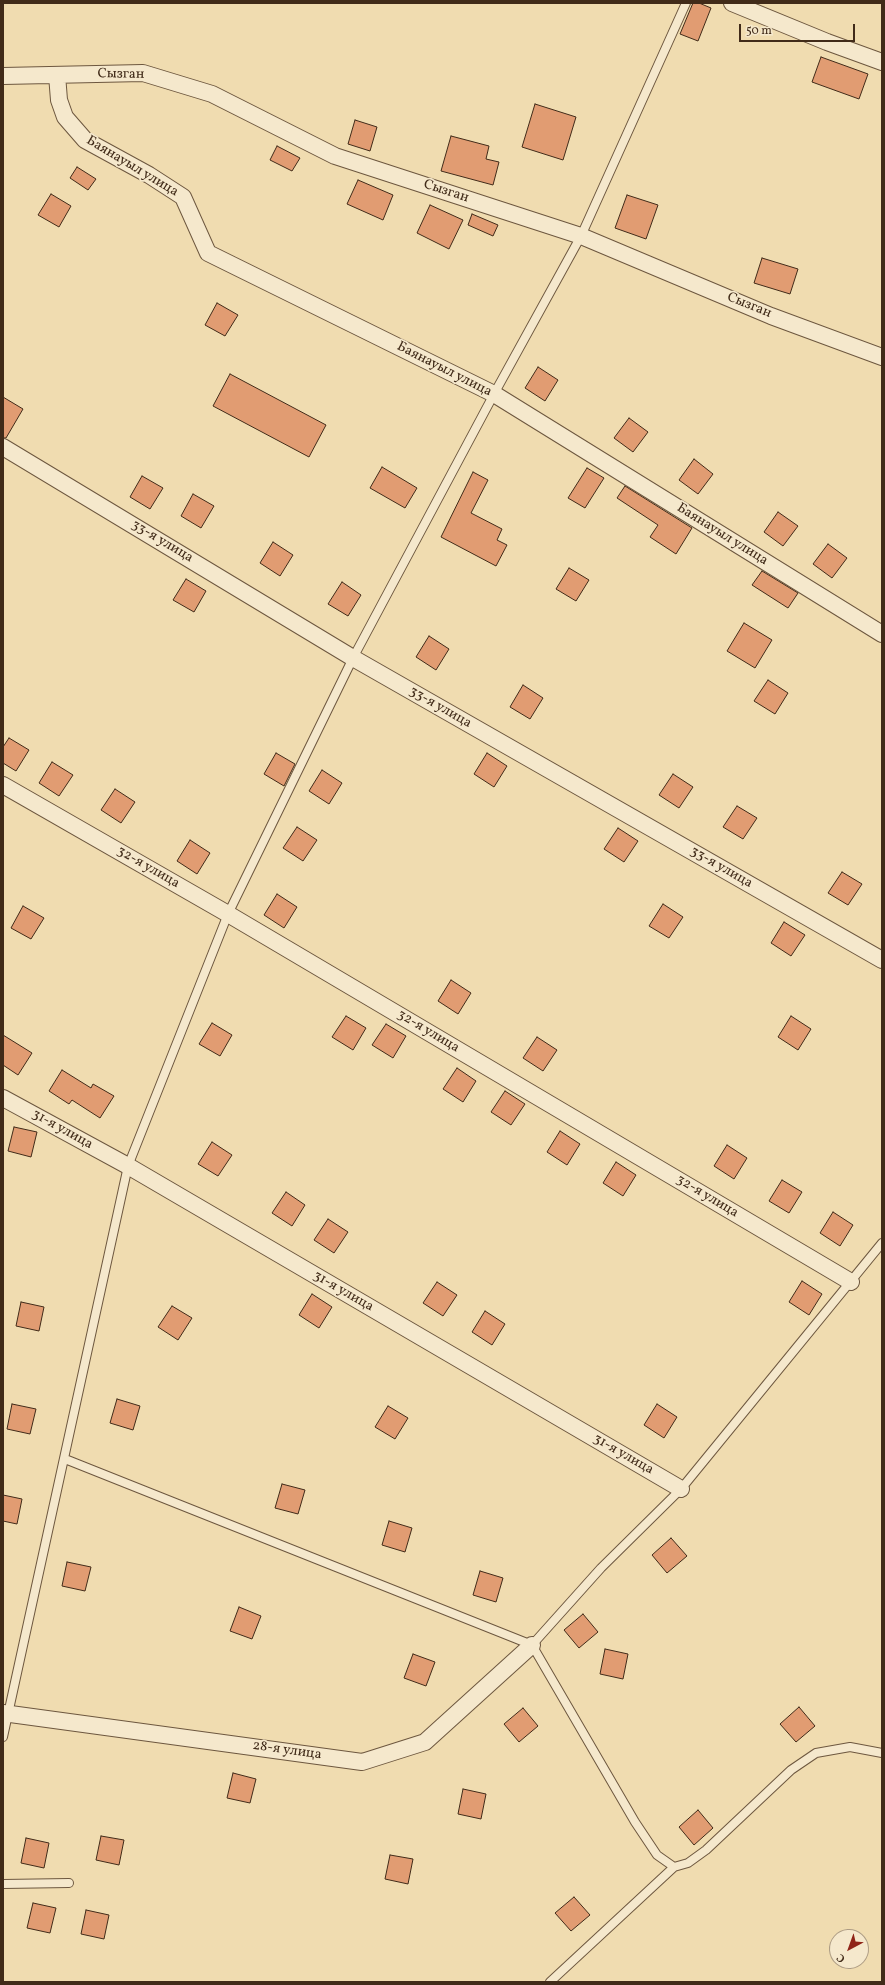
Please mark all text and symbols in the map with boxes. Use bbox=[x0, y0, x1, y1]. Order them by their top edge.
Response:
scale bar bbox=[741, 16, 857, 42]
text: 50 m bbox=[746, 23, 772, 39]
street label: Сызган bbox=[98, 66, 144, 84]
street label: Баянауыл улица bbox=[83, 133, 181, 201]
street label: Сызган bbox=[421, 177, 471, 207]
street label: Сызган bbox=[724, 289, 774, 323]
street label: Баянауыл улица bbox=[394, 339, 494, 401]
street label: Баянауыл улица bbox=[673, 500, 771, 570]
street label: 33-я улица bbox=[128, 517, 196, 567]
street label: 33-я улица bbox=[406, 683, 474, 733]
street label: 32-я улица bbox=[114, 843, 182, 893]
street label: 33-я улица bbox=[687, 843, 755, 893]
street label: 32-я улица bbox=[394, 1007, 462, 1057]
street label: 31-я улица bbox=[29, 1106, 95, 1154]
street label: 32-я улица bbox=[673, 1172, 741, 1222]
street label: 31-я улица bbox=[310, 1268, 376, 1316]
street label: 31-я улица bbox=[590, 1431, 656, 1479]
street label: 28-я улица bbox=[251, 1738, 323, 1764]
north arrow bbox=[829, 1929, 869, 1969]
text: С bbox=[834, 1950, 849, 1966]

